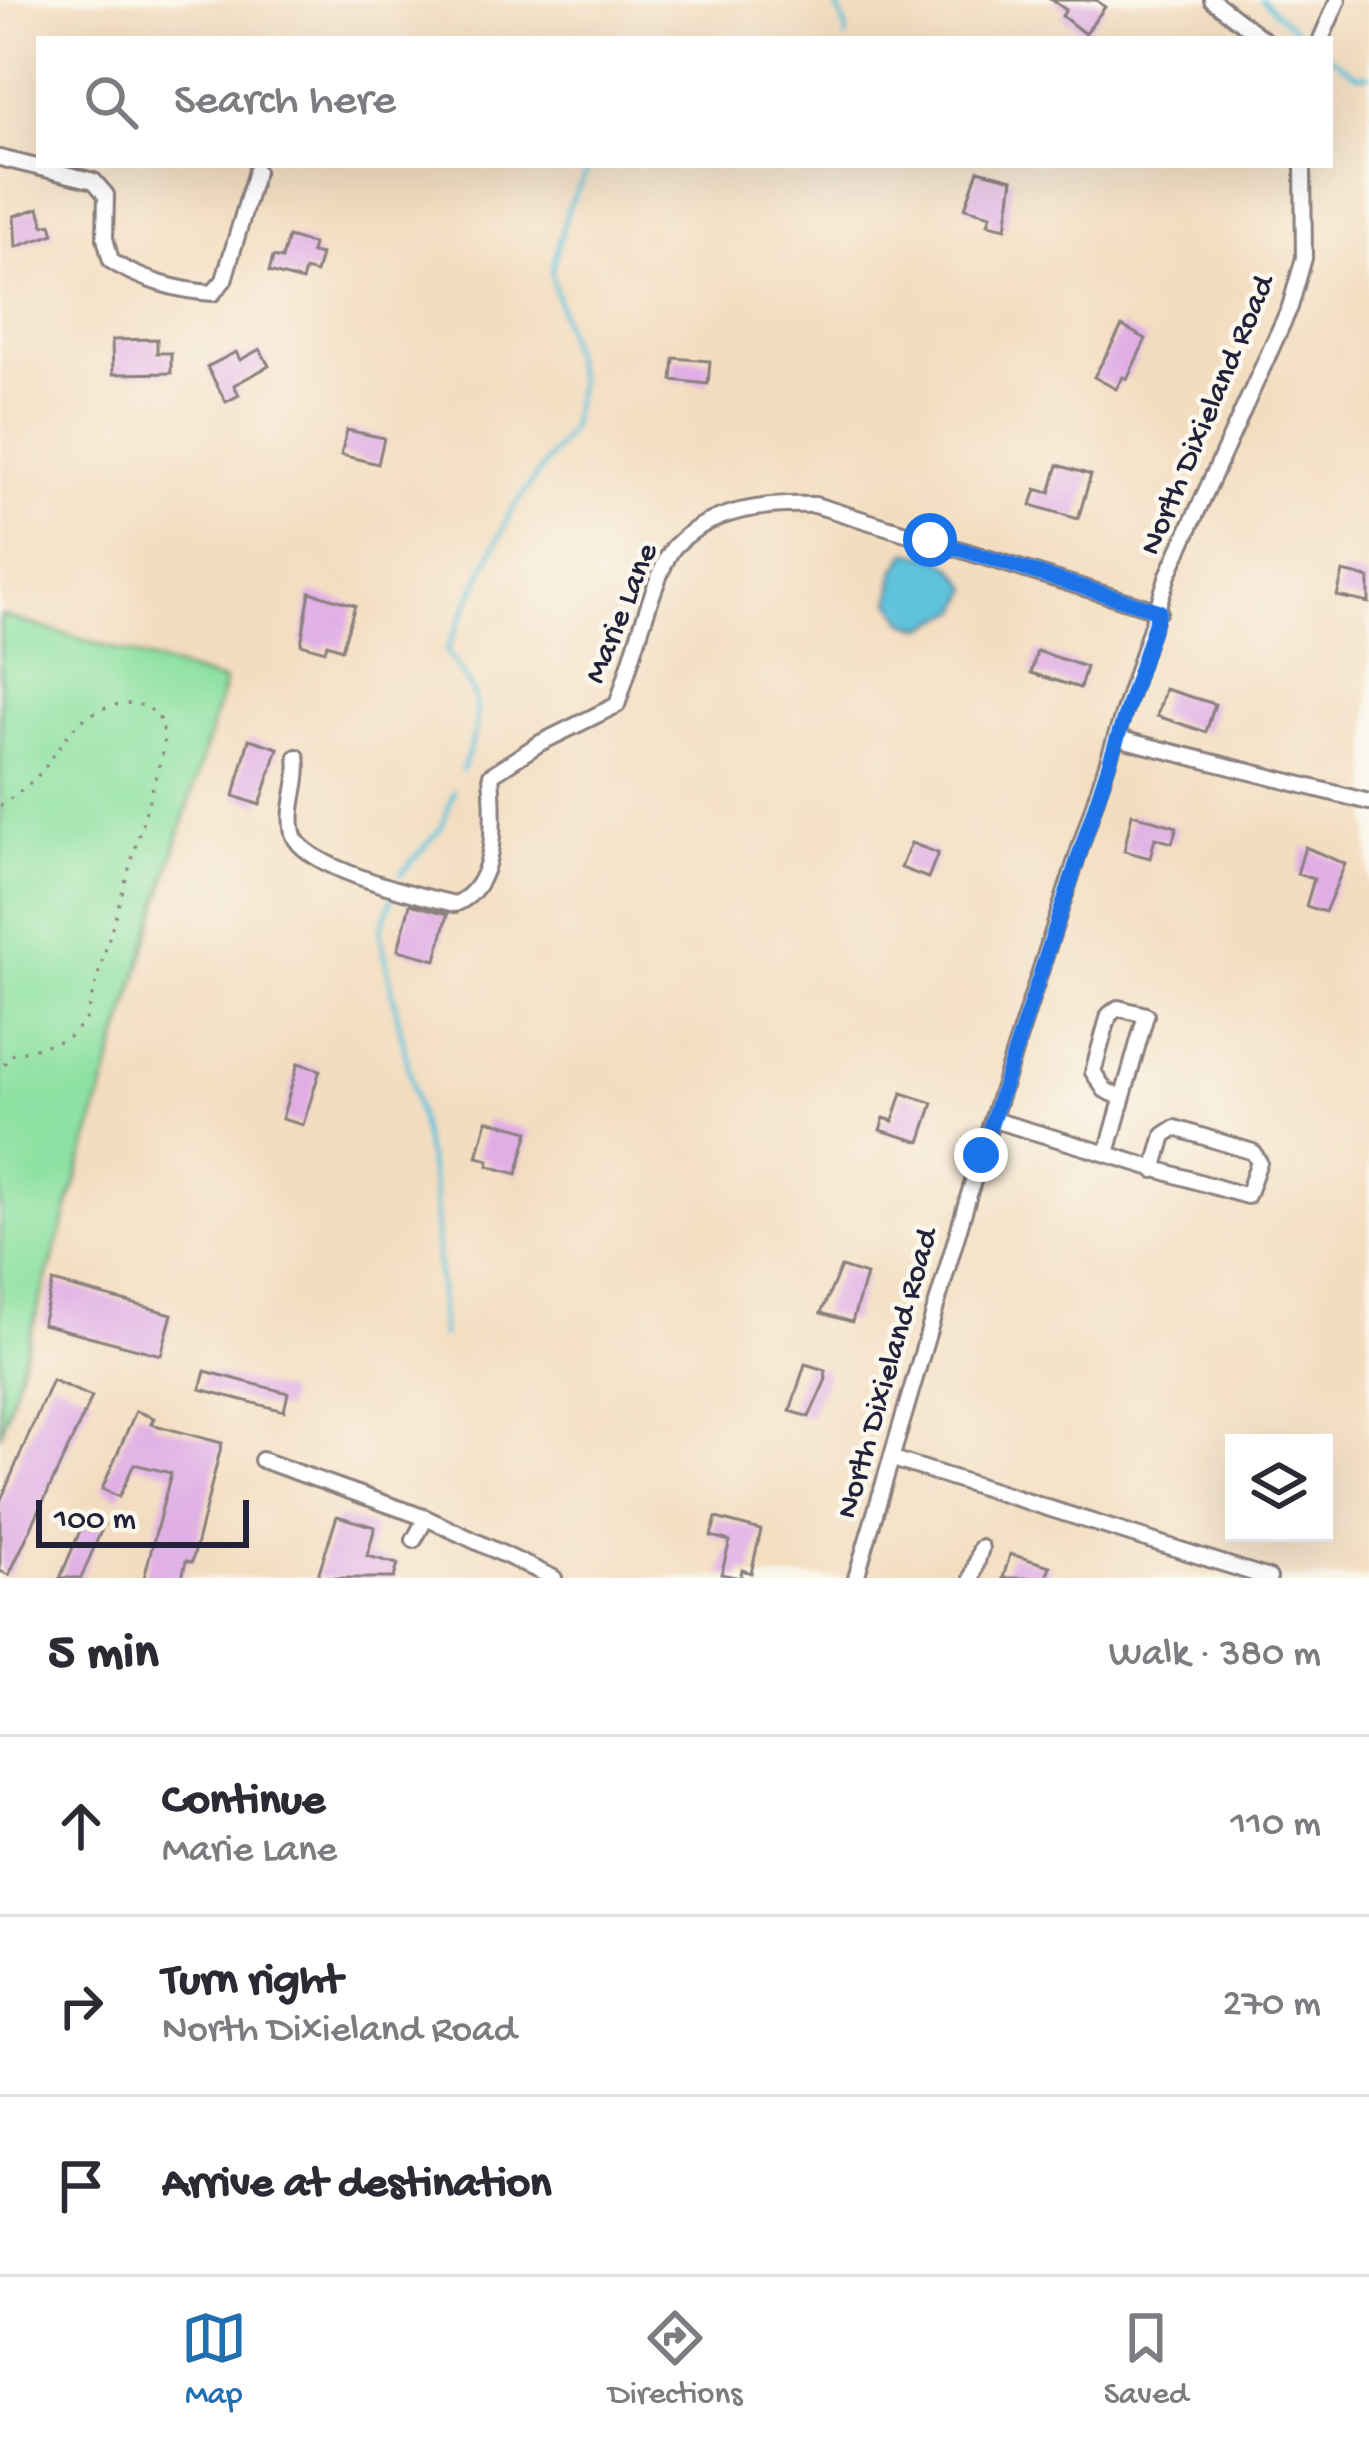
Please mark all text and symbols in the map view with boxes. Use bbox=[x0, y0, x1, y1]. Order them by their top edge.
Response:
search box bbox=[36, 36, 1333, 168]
icon: search bbox=[78, 69, 144, 135]
text: Search here bbox=[174, 76, 396, 129]
street label: North Dixieland Road bbox=[1133, 268, 1286, 562]
route start bbox=[903, 513, 957, 567]
street label: Marie Lane bbox=[578, 537, 669, 690]
route end bbox=[954, 1128, 1008, 1182]
street label: North Dixieland Road bbox=[829, 1222, 949, 1523]
map controls bbox=[1225, 1434, 1333, 1542]
button: layers bbox=[1225, 1434, 1333, 1542]
scale bar bbox=[36, 1494, 249, 1547]
text: 100 m bbox=[54, 1502, 136, 1540]
text: 5 min bbox=[48, 1626, 158, 1686]
text: Walk · 380 m bbox=[1109, 1633, 1321, 1679]
text: Continue bbox=[162, 1776, 325, 1829]
icon: ahead bbox=[48, 1793, 114, 1859]
text: 110 m bbox=[1230, 1803, 1321, 1849]
text: Marie Lane bbox=[162, 1829, 337, 1875]
text: Turn right bbox=[162, 1956, 342, 2009]
icon: right bbox=[48, 1973, 114, 2039]
text: 270 m bbox=[1223, 1983, 1321, 2029]
text: North Dixieland Road bbox=[162, 2009, 517, 2055]
icon: arrive bbox=[48, 2153, 114, 2219]
text: Arrive at destination bbox=[162, 2159, 551, 2212]
tab: Map bbox=[181, 2305, 247, 2415]
tab: Directions bbox=[608, 2305, 742, 2415]
tab: Saved bbox=[1104, 2305, 1188, 2415]

